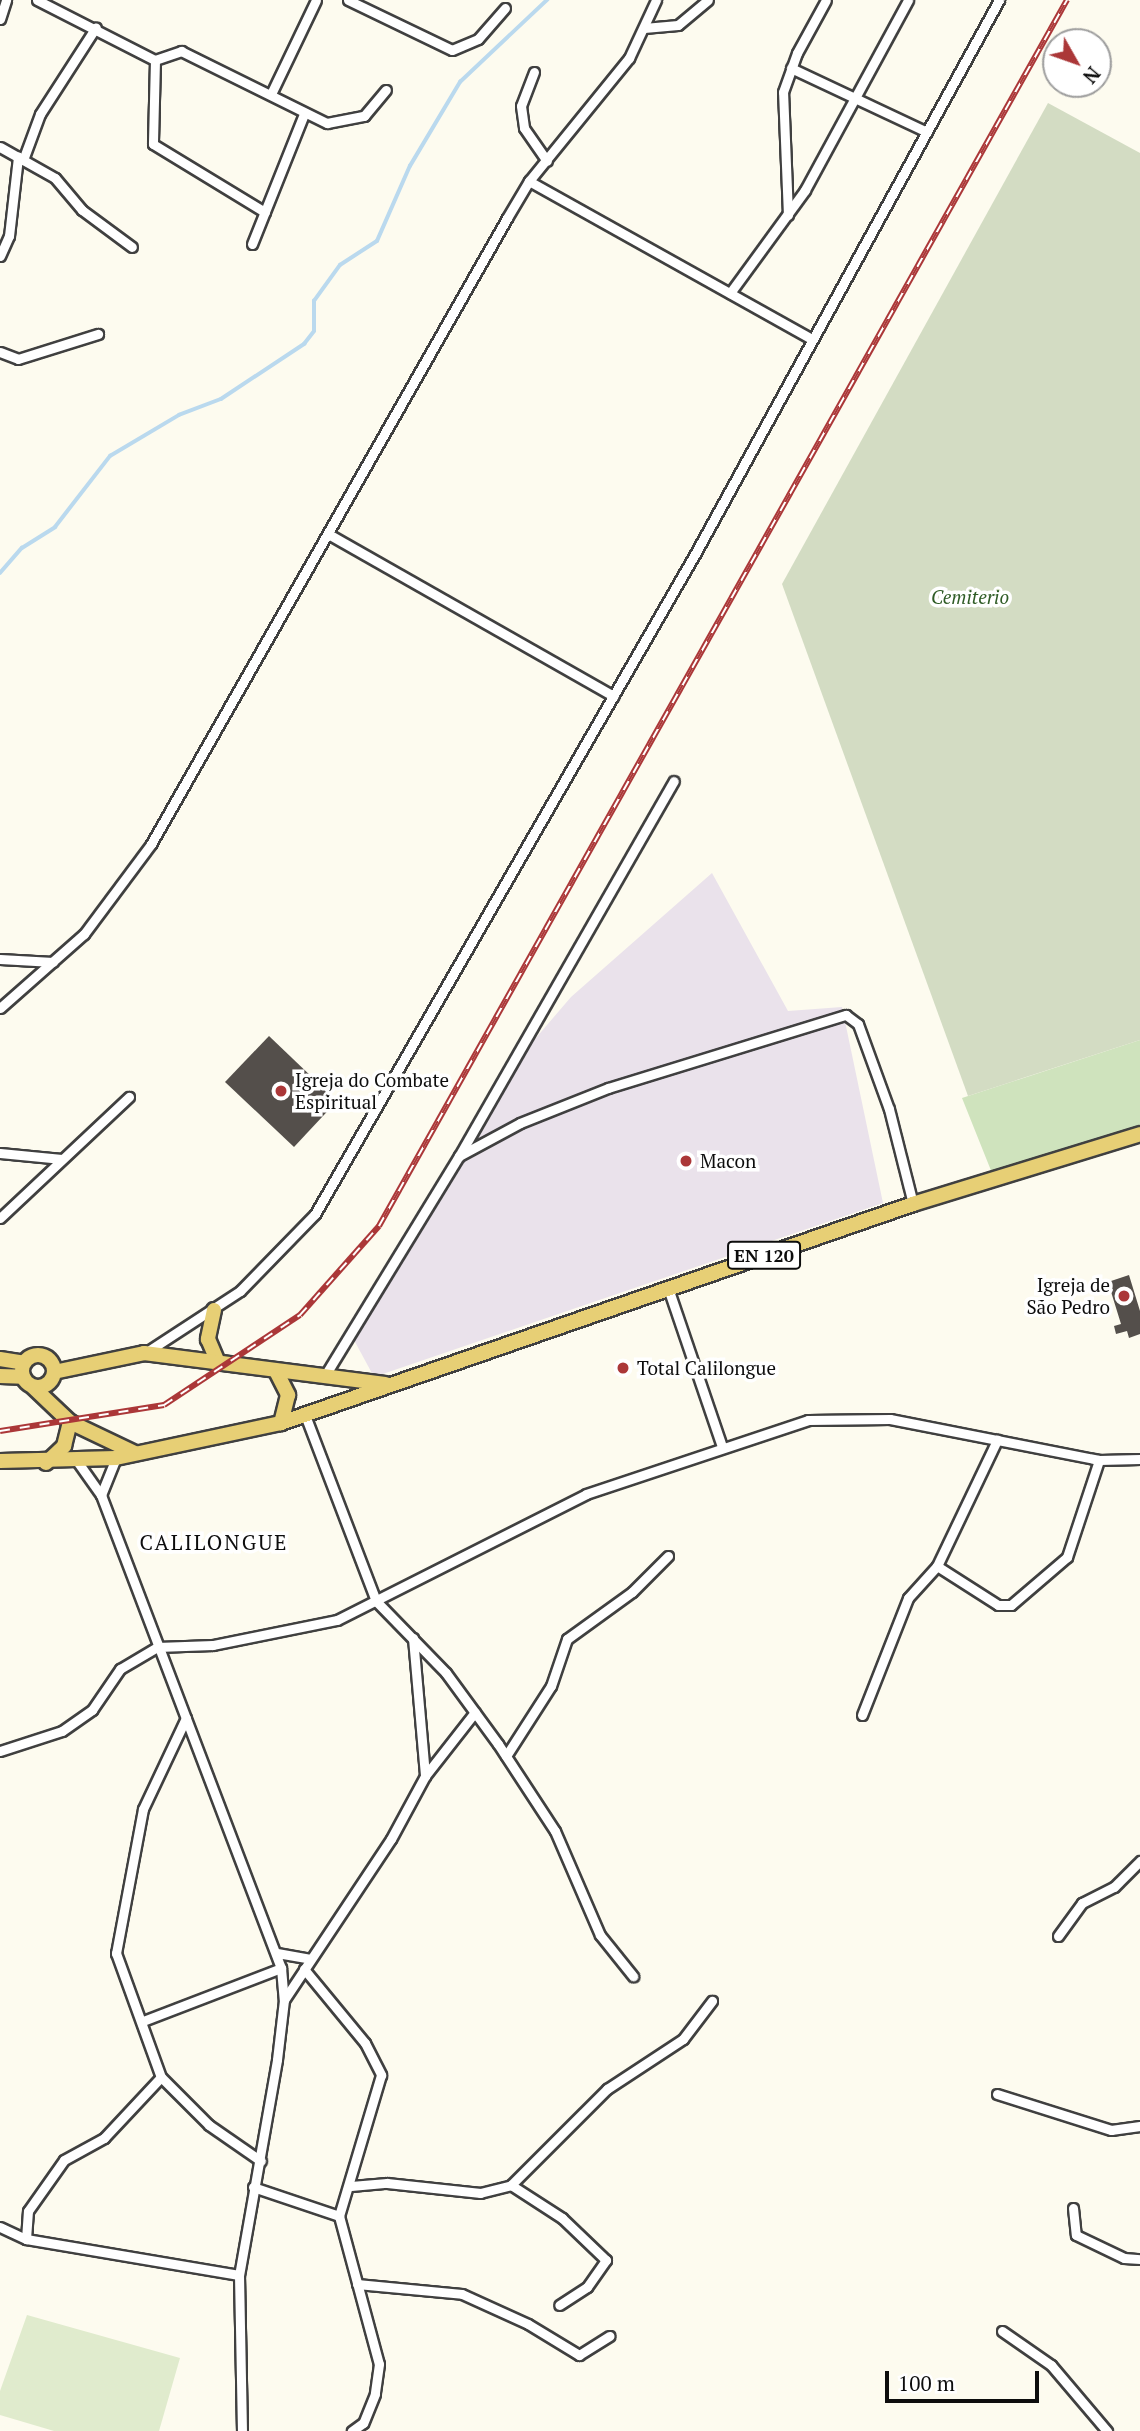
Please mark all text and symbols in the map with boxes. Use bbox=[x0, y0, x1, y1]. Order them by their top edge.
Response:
north arrow bbox=[1042, 28, 1112, 98]
text: N bbox=[1078, 62, 1106, 89]
park label: Cemiterio bbox=[931, 586, 1009, 608]
place label: Igreja do Combate Espiritual bbox=[295, 1069, 449, 1113]
marker: Igreja do Combate Espiritual bbox=[273, 1083, 289, 1099]
place label: Macon bbox=[700, 1150, 756, 1172]
marker: Macon bbox=[678, 1153, 694, 1169]
road number: EN 120 bbox=[726, 1240, 802, 1270]
place label: Igreja de São Pedro bbox=[1026, 1274, 1110, 1318]
marker: Igreja de São Pedro bbox=[1116, 1288, 1132, 1304]
place label: Total Calilongue bbox=[637, 1357, 776, 1379]
marker: Total Calilongue bbox=[615, 1360, 631, 1376]
district label: CALILONGUE bbox=[141, 1529, 287, 1555]
scale bar bbox=[888, 2358, 1042, 2402]
text: 100 m bbox=[898, 2369, 955, 2397]

